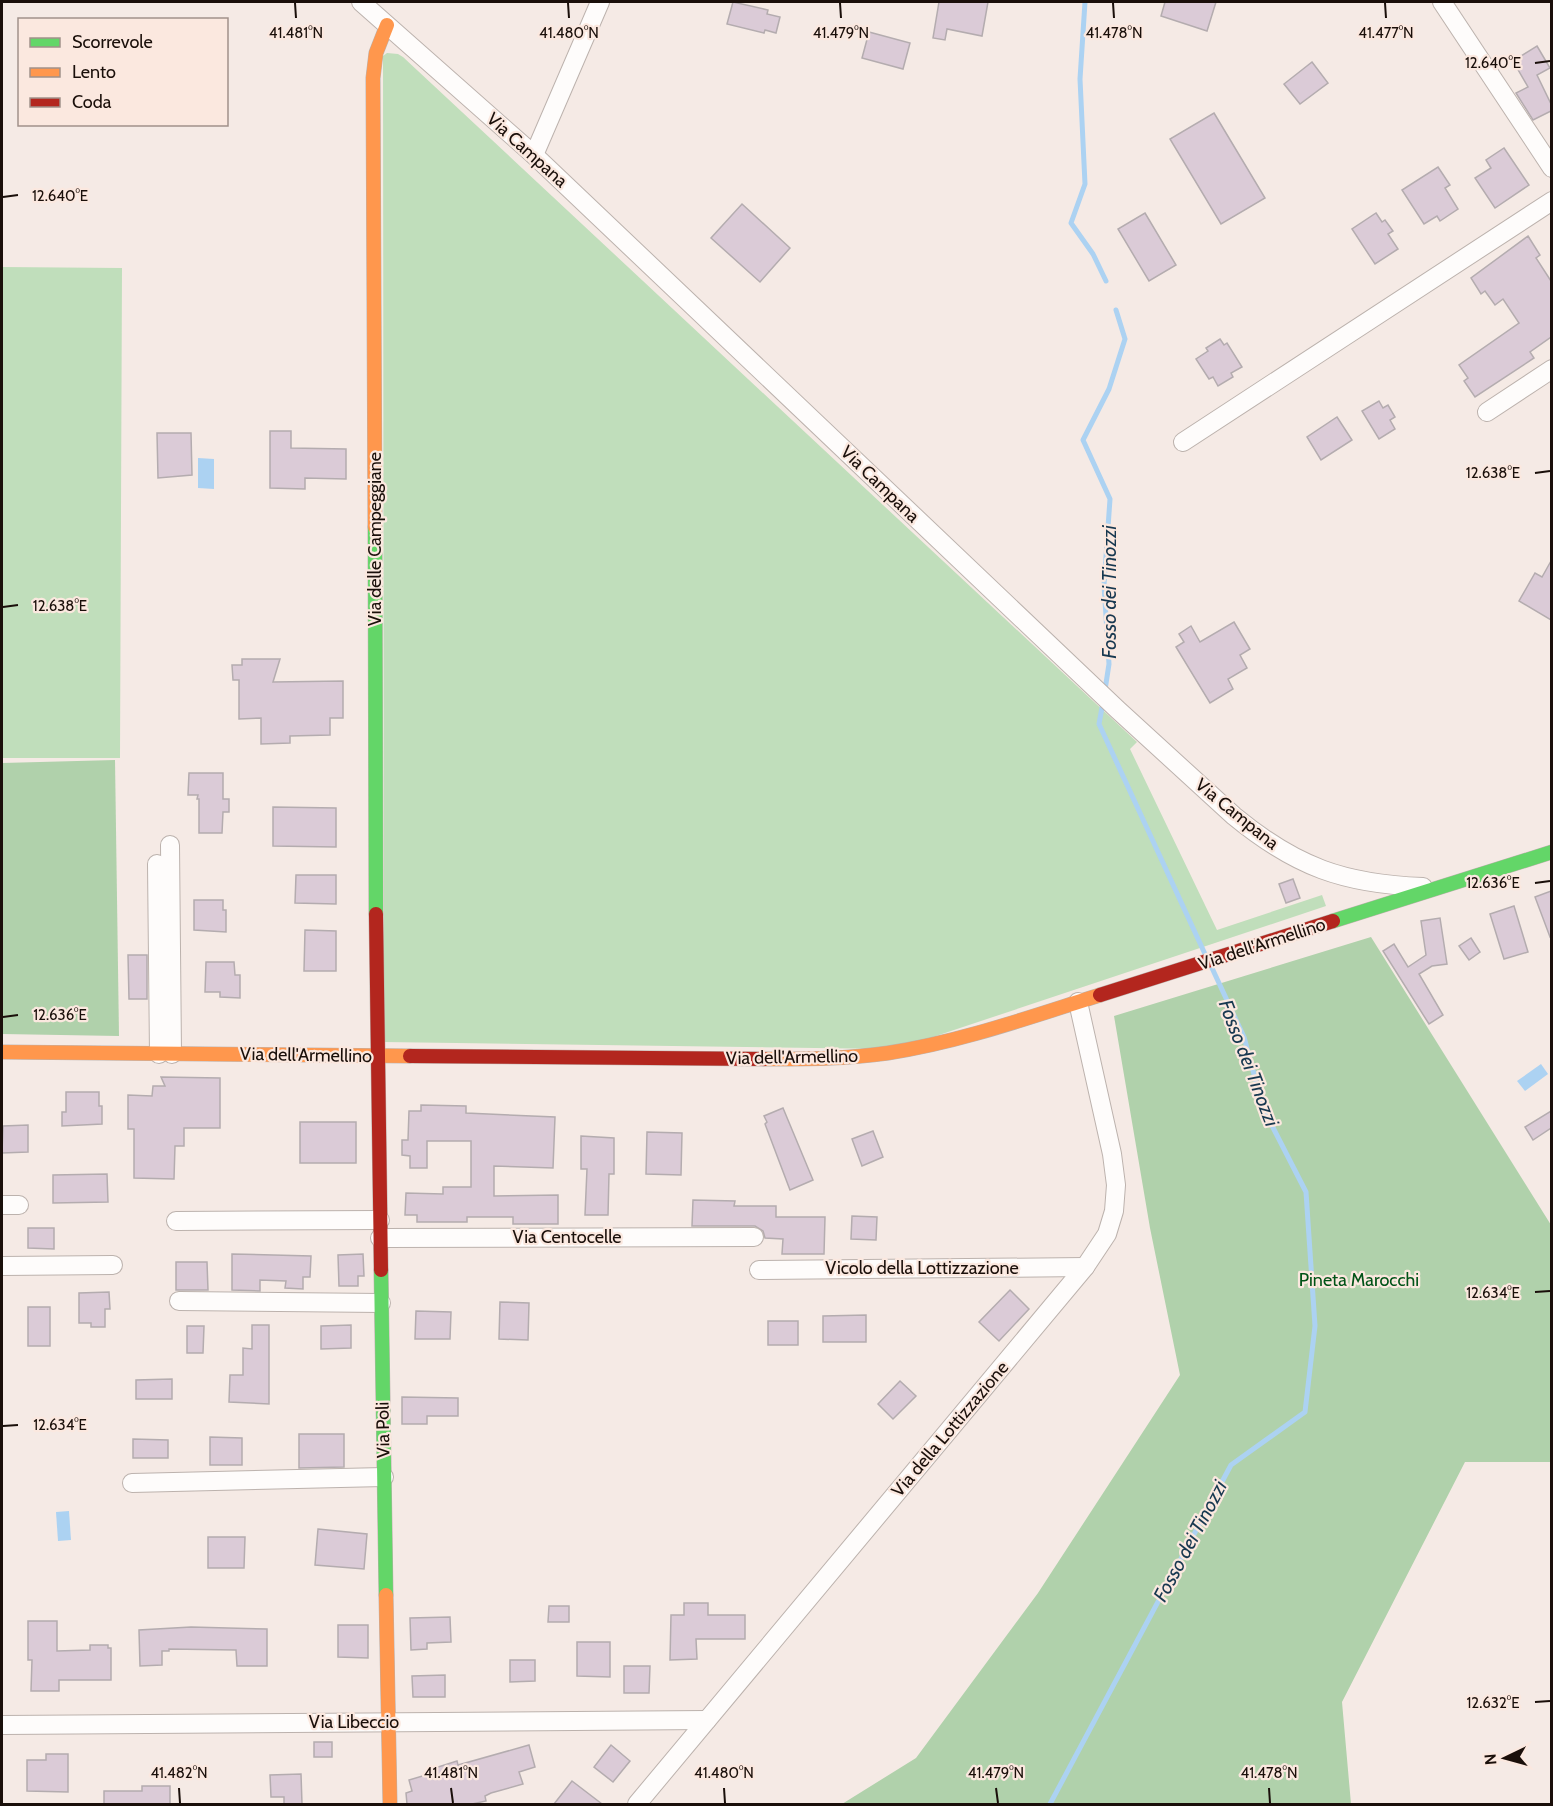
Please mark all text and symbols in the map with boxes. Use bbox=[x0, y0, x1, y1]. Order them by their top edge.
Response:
legend bbox=[18, 18, 228, 126]
text: 41.481°N bbox=[269, 24, 323, 42]
text: 41.480°N bbox=[539, 24, 599, 42]
text: 41.479°N bbox=[813, 24, 869, 42]
text: 41.478°N bbox=[1086, 24, 1142, 42]
text: 41.477°N bbox=[1358, 24, 1414, 42]
text: Scorrevole bbox=[72, 31, 153, 53]
text: 12.640°E bbox=[1465, 54, 1521, 72]
text: Lento bbox=[72, 61, 116, 83]
text: Coda bbox=[72, 91, 112, 113]
street label: Via Campana bbox=[482, 108, 572, 192]
text: 12.640°E bbox=[32, 187, 88, 205]
street label: Via Campana bbox=[836, 441, 924, 527]
street label: Via delle Campeggiane bbox=[364, 452, 386, 626]
text: 12.638°E bbox=[1466, 464, 1520, 482]
water label: Fosso dei Tinozzi bbox=[1097, 524, 1121, 659]
text: 12.638°E bbox=[33, 597, 87, 615]
street label: Via Campana bbox=[1191, 774, 1284, 855]
text: 12.636°E bbox=[1466, 874, 1520, 892]
street label: Via dell'Armellino bbox=[1196, 913, 1328, 975]
water label: Fosso dei Tinozzi bbox=[1214, 996, 1284, 1130]
text: 12.636°E bbox=[33, 1006, 87, 1024]
street label: Via dell'Armellino bbox=[240, 1043, 372, 1067]
street label: Via dell'Armellino bbox=[726, 1045, 858, 1069]
street label: Via Centocelle bbox=[512, 1226, 622, 1248]
street label: Vicolo della Lottizzazione bbox=[825, 1257, 1019, 1279]
park label: Pineta Marocchi bbox=[1299, 1269, 1419, 1291]
text: 12.634°E bbox=[1466, 1284, 1520, 1302]
street label: Via della Lottizzazione bbox=[887, 1357, 1013, 1501]
street label: Via Poli bbox=[372, 1402, 394, 1458]
text: 12.634°E bbox=[33, 1416, 87, 1434]
water label: Fosso dei Tinozzi bbox=[1148, 1476, 1232, 1606]
text: 12.632°E bbox=[1466, 1694, 1520, 1712]
street label: Via Libeccio bbox=[309, 1711, 399, 1733]
north arrow bbox=[1475, 1728, 1535, 1788]
text: N bbox=[1481, 1753, 1501, 1766]
text: 41.482°N bbox=[150, 1764, 208, 1782]
text: 41.481°N bbox=[424, 1764, 478, 1782]
text: 41.480°N bbox=[694, 1764, 754, 1782]
text: 41.479°N bbox=[968, 1764, 1024, 1782]
text: 41.478°N bbox=[1241, 1764, 1297, 1782]

